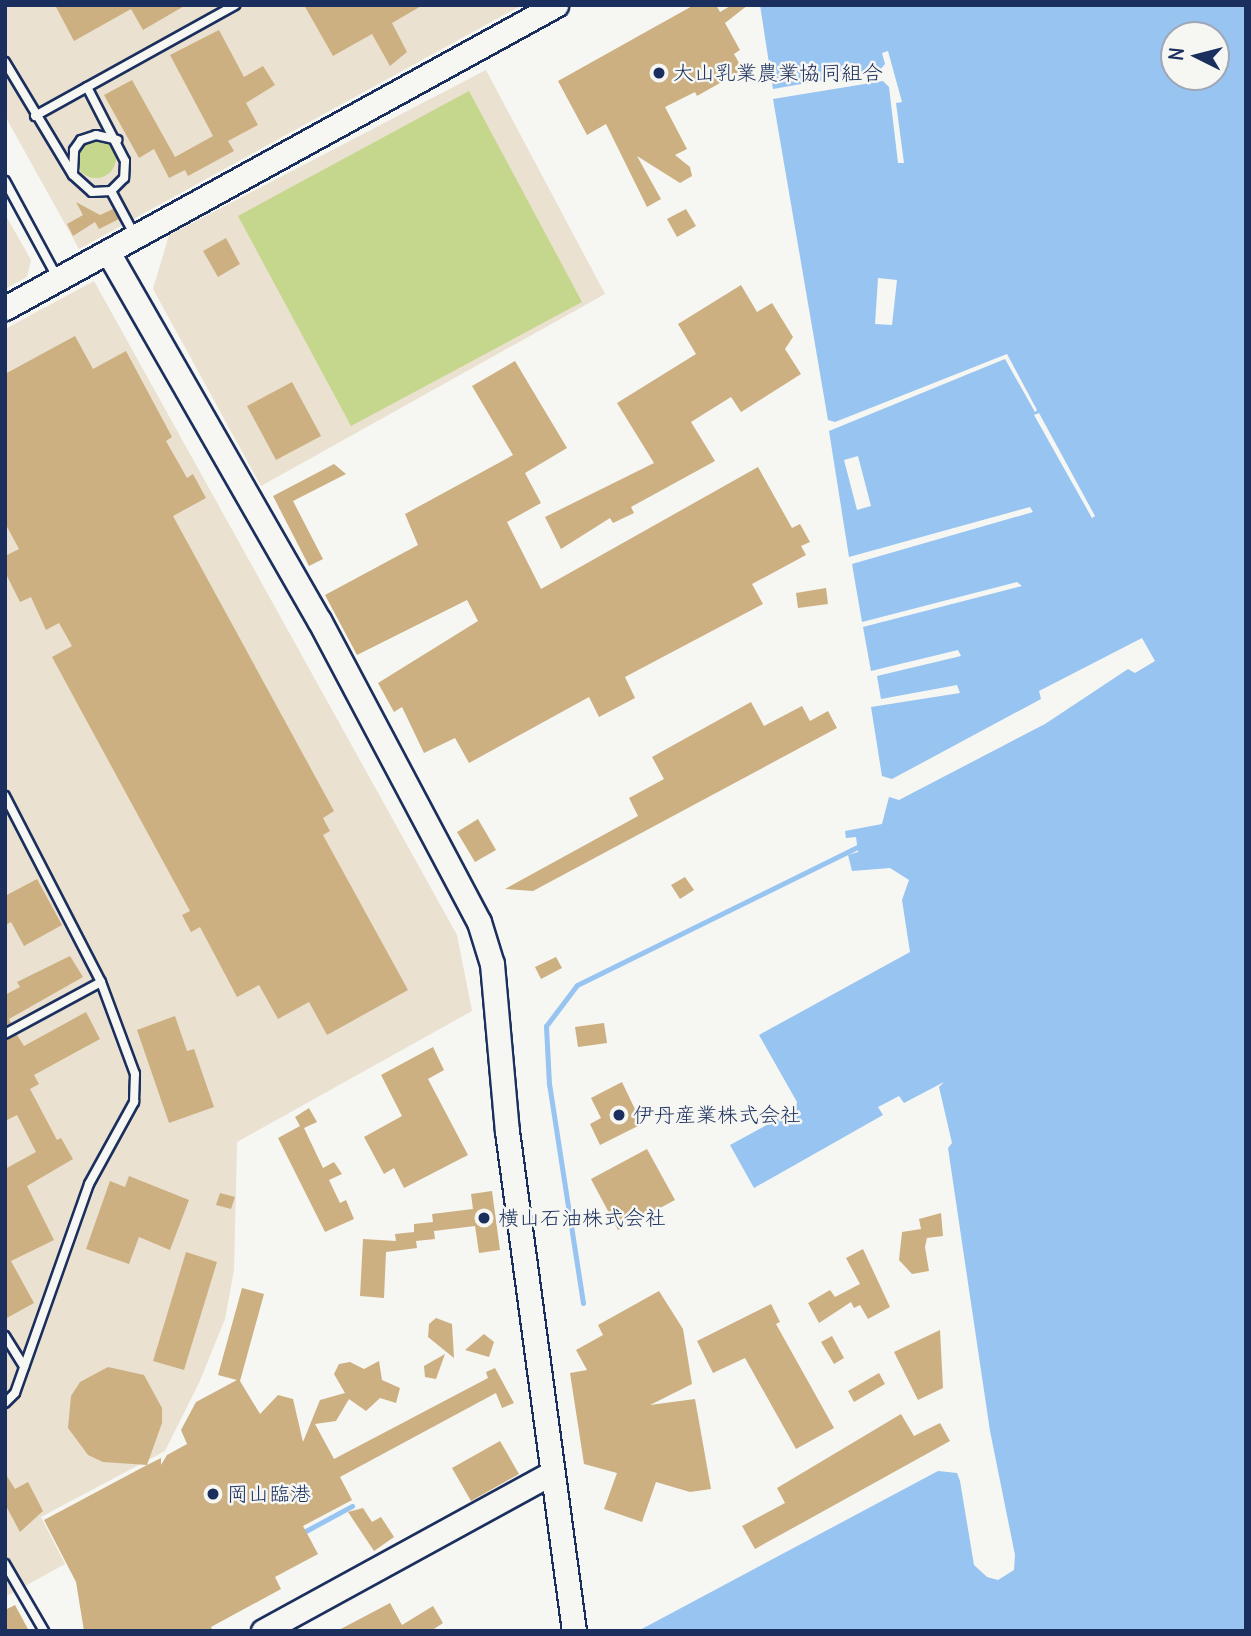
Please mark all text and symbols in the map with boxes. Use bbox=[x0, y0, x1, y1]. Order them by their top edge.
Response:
north arrow bbox=[1160, 21, 1230, 91]
text: N bbox=[1163, 46, 1189, 62]
place label: 大山乳業農業協同組合 bbox=[673, 60, 883, 86]
marker: 大山乳業農業協同組合 bbox=[651, 65, 667, 81]
place label: 伊丹産業株式会社 bbox=[633, 1102, 801, 1128]
marker: 伊丹産業株式会社 bbox=[611, 1107, 627, 1123]
place label: 横山石油株式会社 bbox=[498, 1205, 666, 1231]
marker: 横山石油株式会社 bbox=[476, 1210, 492, 1226]
place label: 岡山臨港 bbox=[227, 1481, 311, 1507]
marker: 岡山臨港 bbox=[205, 1486, 221, 1502]

